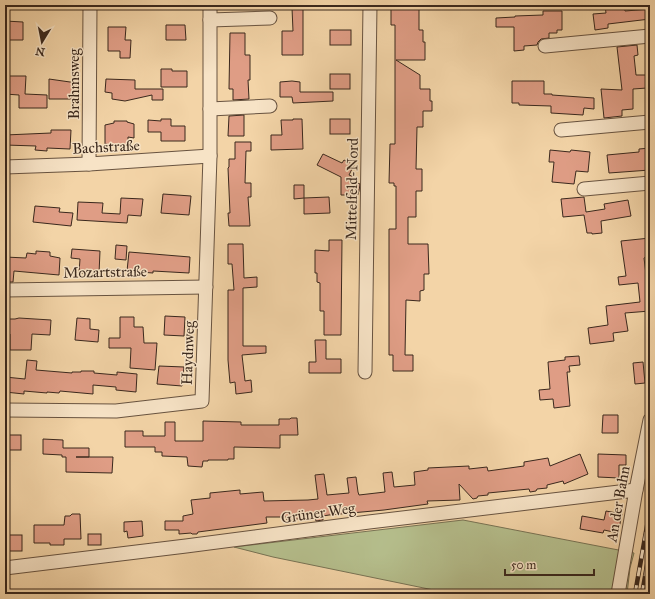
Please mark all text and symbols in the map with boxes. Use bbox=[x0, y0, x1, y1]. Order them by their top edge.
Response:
north arrow bbox=[22, 22, 62, 62]
text: N bbox=[34, 44, 46, 59]
street label: Brahmsweg bbox=[65, 47, 83, 120]
street label: Bachstraße bbox=[72, 136, 140, 158]
street label: Mittelfeld-Nord bbox=[342, 137, 362, 240]
street label: Mozartstraße bbox=[63, 262, 147, 282]
street label: Haydnweg bbox=[178, 319, 198, 386]
street label: An der Bahn bbox=[602, 465, 634, 544]
street label: Grüner Weg bbox=[280, 499, 357, 527]
scale bar bbox=[505, 551, 594, 577]
text: 50 m bbox=[511, 558, 536, 572]

